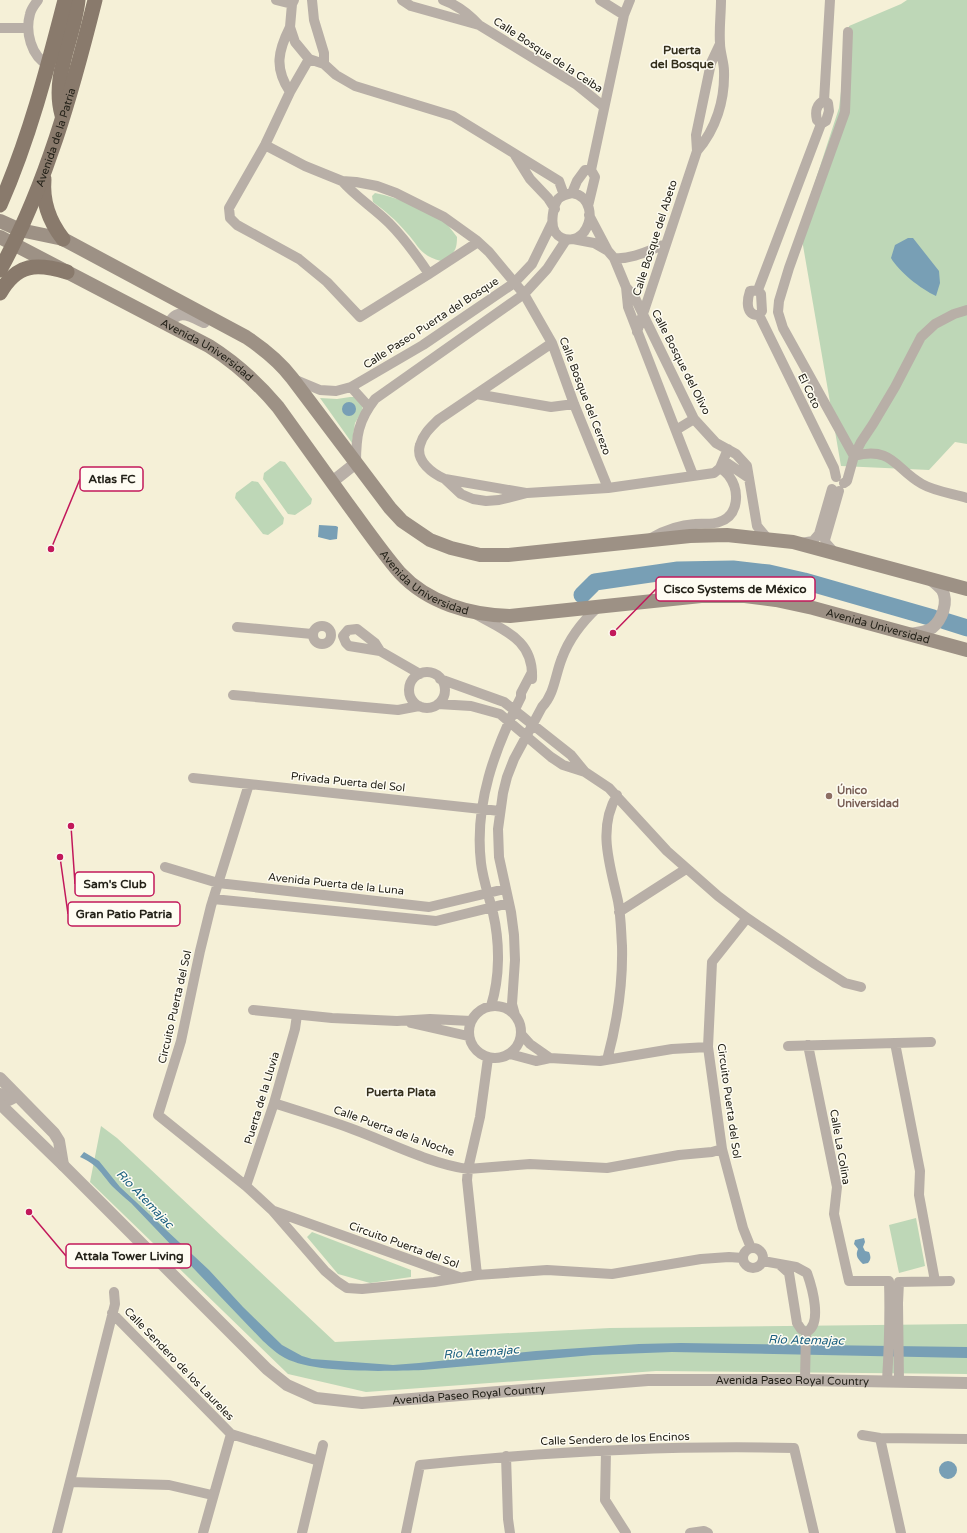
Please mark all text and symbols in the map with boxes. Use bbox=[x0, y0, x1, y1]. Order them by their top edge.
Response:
street label: Calle Bosque de la Ceiba bbox=[491, 15, 605, 95]
district label: Puerta del Bosque bbox=[650, 43, 714, 72]
street label: Avenida de la Patria bbox=[33, 86, 78, 189]
street label: Calle Bosque del Abeto bbox=[630, 178, 680, 298]
street label: Calle Paseo Puerta del Bosque bbox=[361, 274, 501, 372]
street label: Calle Bosque del Olivo bbox=[649, 307, 713, 417]
street label: Avenida Universidad bbox=[159, 316, 256, 384]
street label: Calle Bosque del Cerezo bbox=[556, 335, 614, 457]
street label: El Coto bbox=[795, 371, 823, 411]
callout: Atlas FC bbox=[80, 467, 143, 491]
text: Atlas FC bbox=[88, 472, 136, 486]
street label: Avenida Universidad bbox=[377, 547, 470, 617]
callout: Cisco Systems de México bbox=[656, 577, 815, 601]
text: Cisco Systems de México bbox=[664, 582, 806, 597]
street label: Avenida Universidad bbox=[825, 605, 932, 646]
street label: Privada Puerta del Sol bbox=[290, 770, 406, 794]
place label: Único Universidad bbox=[837, 783, 899, 810]
marker: Único Universidad bbox=[824, 791, 834, 801]
street label: Avenida Puerta de la Luna bbox=[267, 870, 405, 898]
callout: Sam's Club bbox=[75, 872, 154, 896]
text: Sam's Club bbox=[84, 877, 147, 891]
callout: Gran Patio Patria bbox=[68, 902, 180, 926]
text: Gran Patio Patria bbox=[76, 907, 172, 921]
street label: Circuito Puerta del Sol bbox=[156, 949, 194, 1065]
street label: Circuito Puerta del Sol bbox=[714, 1043, 744, 1159]
street label: Puerta de la Lluvia bbox=[242, 1050, 282, 1146]
district label: Puerta Plata bbox=[366, 1085, 436, 1099]
street label: Calle Puerta de la Noche bbox=[332, 1103, 456, 1159]
street label: Calle La Colina bbox=[827, 1108, 853, 1186]
water label: Río Atemajac bbox=[114, 1167, 177, 1232]
street label: Circuito Puerta del Sol bbox=[347, 1219, 461, 1271]
callout: Attala Tower Living bbox=[66, 1244, 191, 1268]
text: Attala Tower Living bbox=[74, 1249, 184, 1264]
street label: Calle Sendero de los Laureles bbox=[121, 1305, 237, 1423]
water label: Río Atemajac bbox=[768, 1332, 846, 1348]
water label: Río Atemajac bbox=[443, 1342, 521, 1362]
street label: Avenida Paseo Royal Country bbox=[715, 1373, 869, 1388]
street label: Avenida Paseo Royal Country bbox=[392, 1382, 546, 1407]
street label: Calle Sendero de los Encinos bbox=[540, 1430, 690, 1448]

